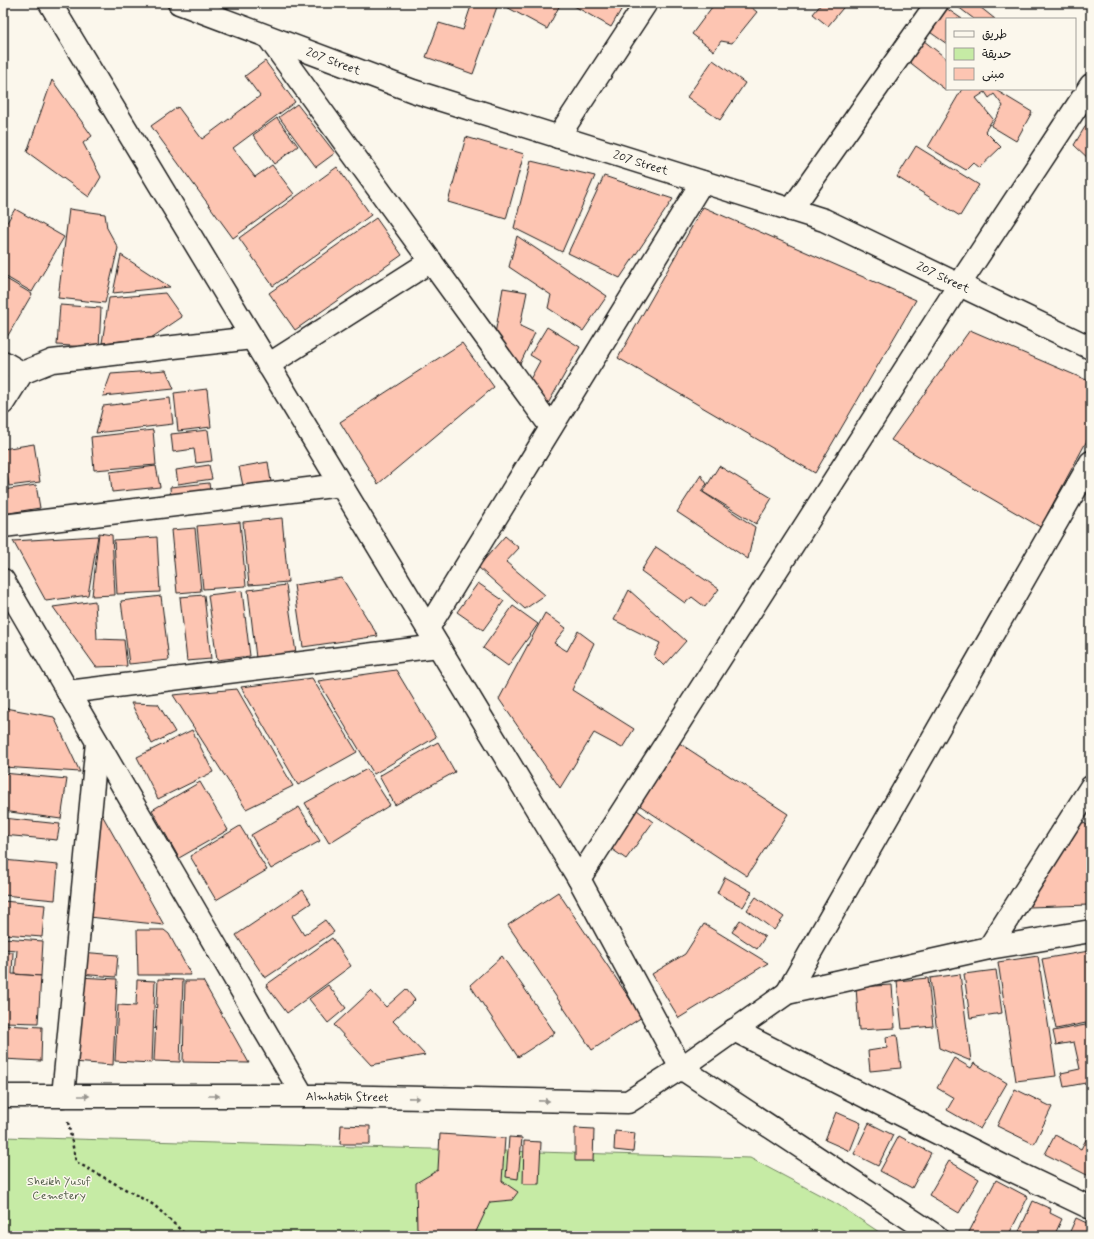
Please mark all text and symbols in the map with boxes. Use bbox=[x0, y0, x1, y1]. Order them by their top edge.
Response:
legend bbox=[946, 18, 1076, 90]
text: طريق bbox=[982, 27, 1007, 43]
street label: 207 Street bbox=[304, 44, 363, 80]
text: حديقة bbox=[982, 47, 1011, 63]
text: مبنى bbox=[982, 67, 1005, 83]
street label: 207 Street bbox=[611, 147, 670, 180]
street label: 207 Street bbox=[914, 259, 972, 298]
street label: Almhatih Street bbox=[306, 1089, 389, 1106]
one-way arrow bbox=[78, 1093, 91, 1099]
one-way arrow bbox=[208, 1093, 221, 1099]
one-way arrow bbox=[408, 1095, 421, 1101]
one-way arrow bbox=[538, 1097, 550, 1104]
park label: Sheikh Yusuf Cemetery bbox=[27, 1174, 91, 1204]

